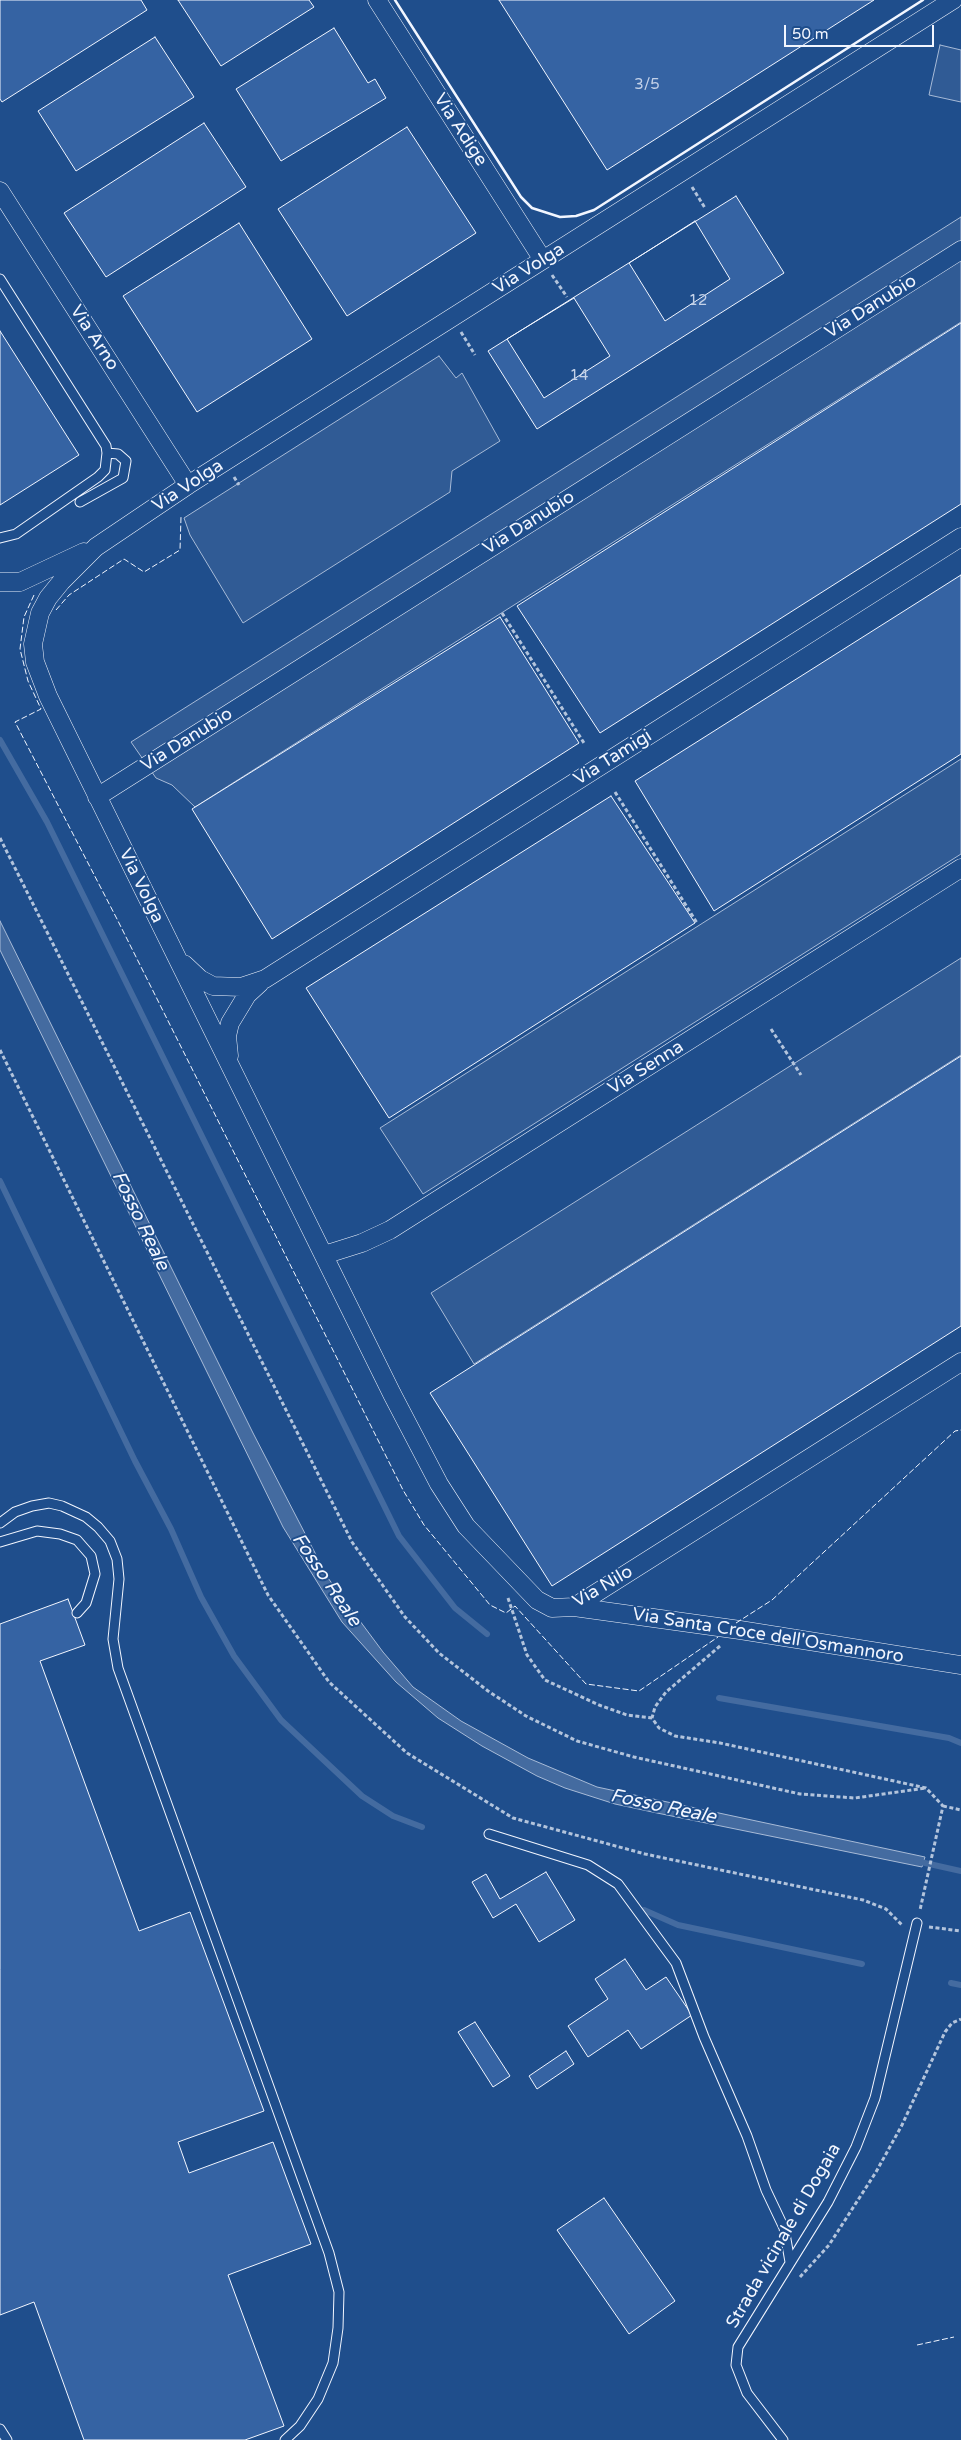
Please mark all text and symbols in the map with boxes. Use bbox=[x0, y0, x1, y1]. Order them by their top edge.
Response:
scale bar bbox=[786, 15, 936, 47]
text: 50 m bbox=[792, 25, 829, 43]
house number: 3/5 bbox=[634, 76, 660, 94]
street label: Via Adige bbox=[429, 90, 491, 170]
street label: Via Volga bbox=[489, 239, 569, 299]
street label: Via Danubio bbox=[821, 270, 921, 344]
house number: 12 bbox=[689, 292, 707, 310]
street label: Via Arno bbox=[65, 301, 123, 375]
house number: 14 bbox=[570, 367, 588, 385]
street label: Via Volga bbox=[149, 455, 227, 517]
street label: Via Danubio bbox=[479, 486, 579, 560]
street label: Via Danubio bbox=[137, 703, 237, 777]
street label: Via Tamigi bbox=[570, 726, 656, 790]
street label: Via Volga bbox=[114, 845, 168, 927]
street label: Via Senna bbox=[604, 1036, 688, 1100]
water label: Fosso Reale bbox=[106, 1168, 174, 1274]
water label: Fosso Reale bbox=[286, 1529, 366, 1631]
street label: Via Nilo bbox=[569, 1561, 637, 1613]
street label: Via Santa Croce dell'Osmannoro bbox=[631, 1604, 905, 1668]
water label: Fosso Reale bbox=[608, 1785, 718, 1829]
street label: Strada vicinale di Dogaia bbox=[722, 2140, 846, 2332]

